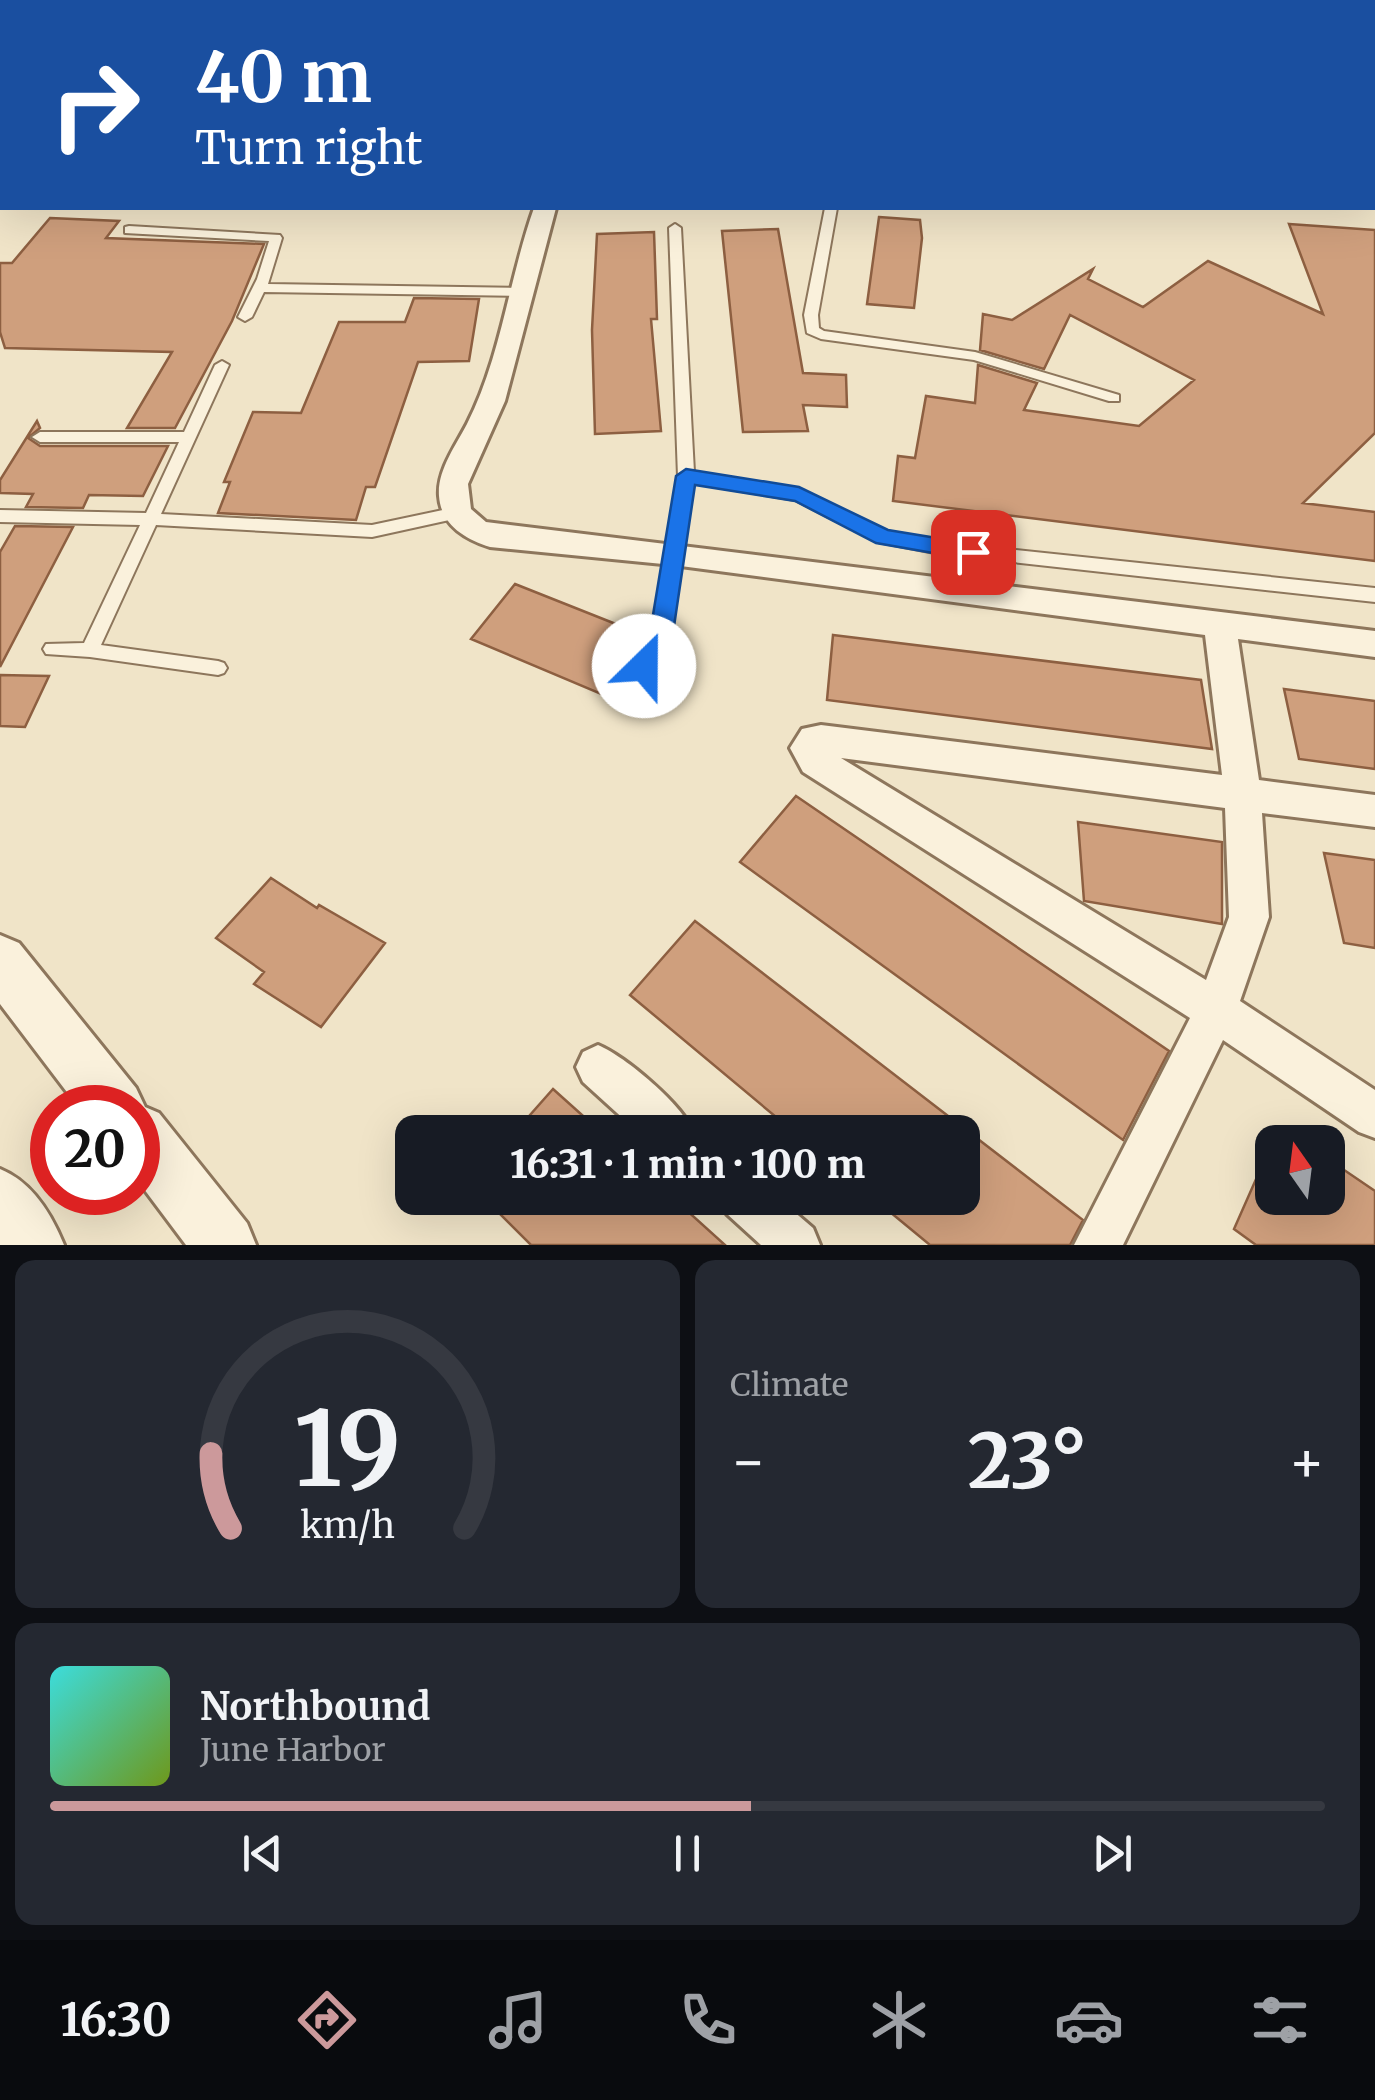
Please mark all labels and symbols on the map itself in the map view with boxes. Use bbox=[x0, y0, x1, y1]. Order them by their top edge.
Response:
pin bbox=[931, 510, 1016, 595]
position arrow bbox=[592, 614, 696, 718]
speed limit sign: 20 bbox=[30, 1085, 160, 1215]
north arrow bbox=[1255, 1125, 1345, 1215]

